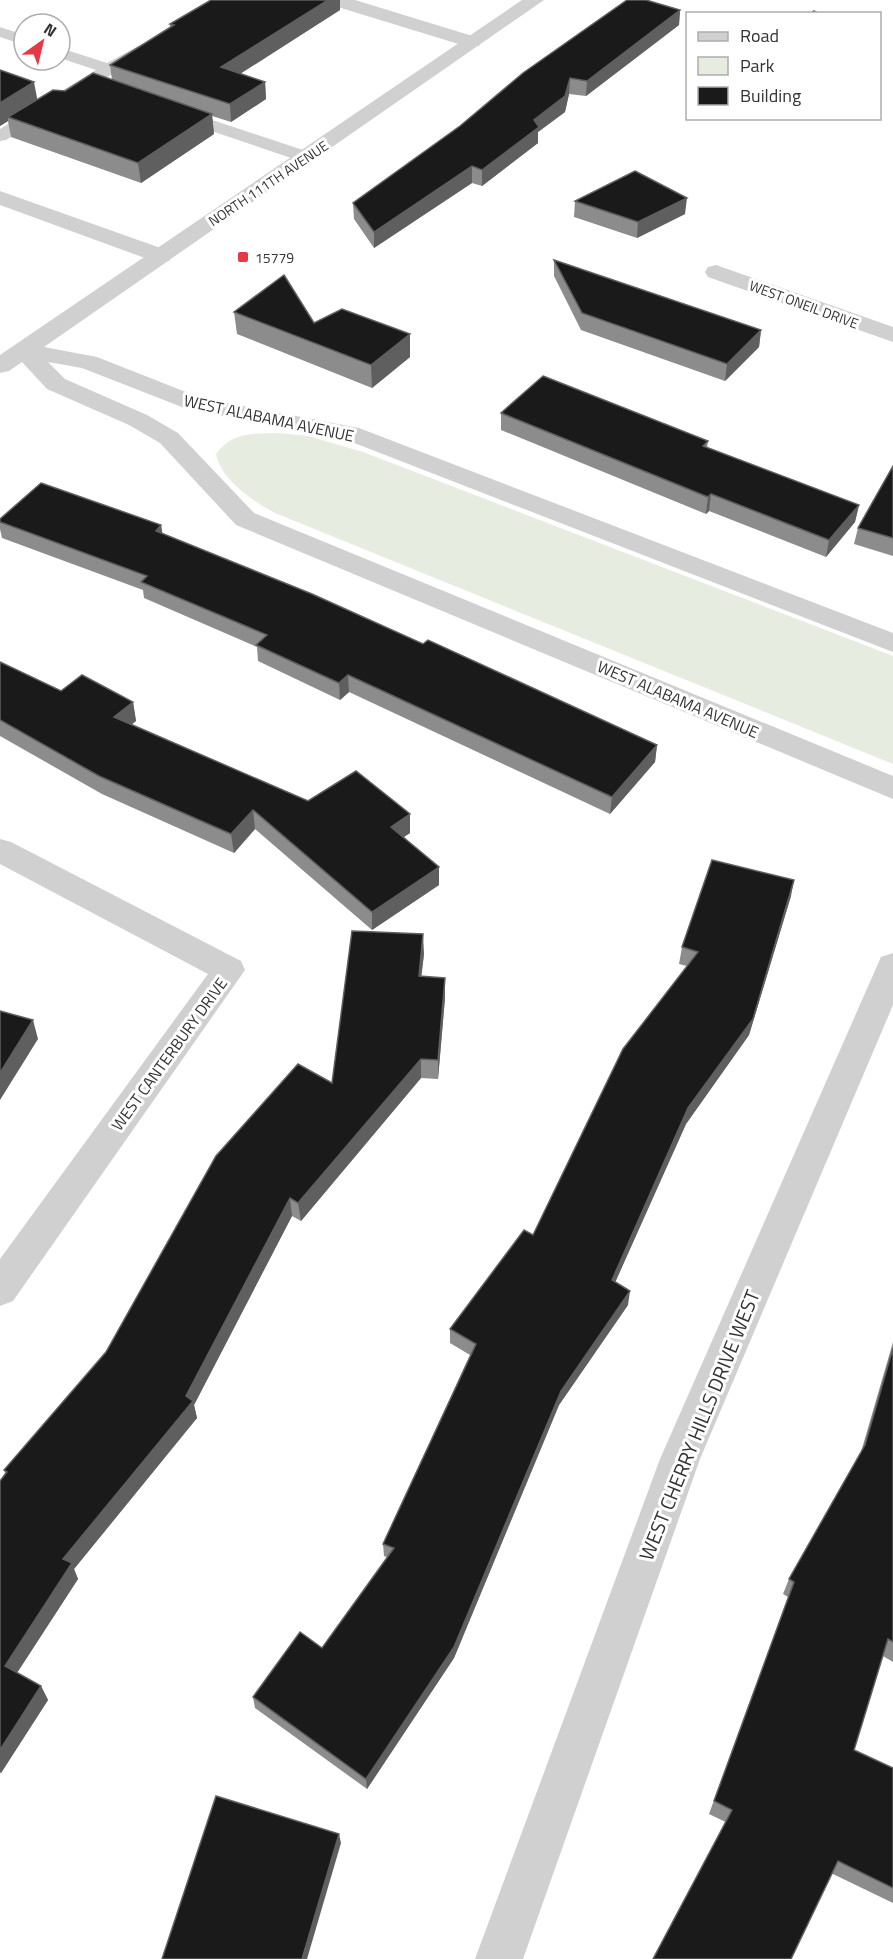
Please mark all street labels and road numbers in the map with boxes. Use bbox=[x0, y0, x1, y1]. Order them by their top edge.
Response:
street label: NORTH 111TH AVENUE bbox=[204, 135, 332, 231]
street label: WEST ONEIL DRIVE bbox=[746, 274, 862, 334]
street label: WEST ALABAMA AVENUE bbox=[182, 388, 356, 448]
street label: WEST ALABAMA AVENUE bbox=[594, 654, 763, 744]
street label: WEST CANTERBURY DRIVE bbox=[105, 972, 233, 1135]
street label: WEST CHERRY HILLS DRIVE WEST bbox=[630, 1285, 768, 1565]

